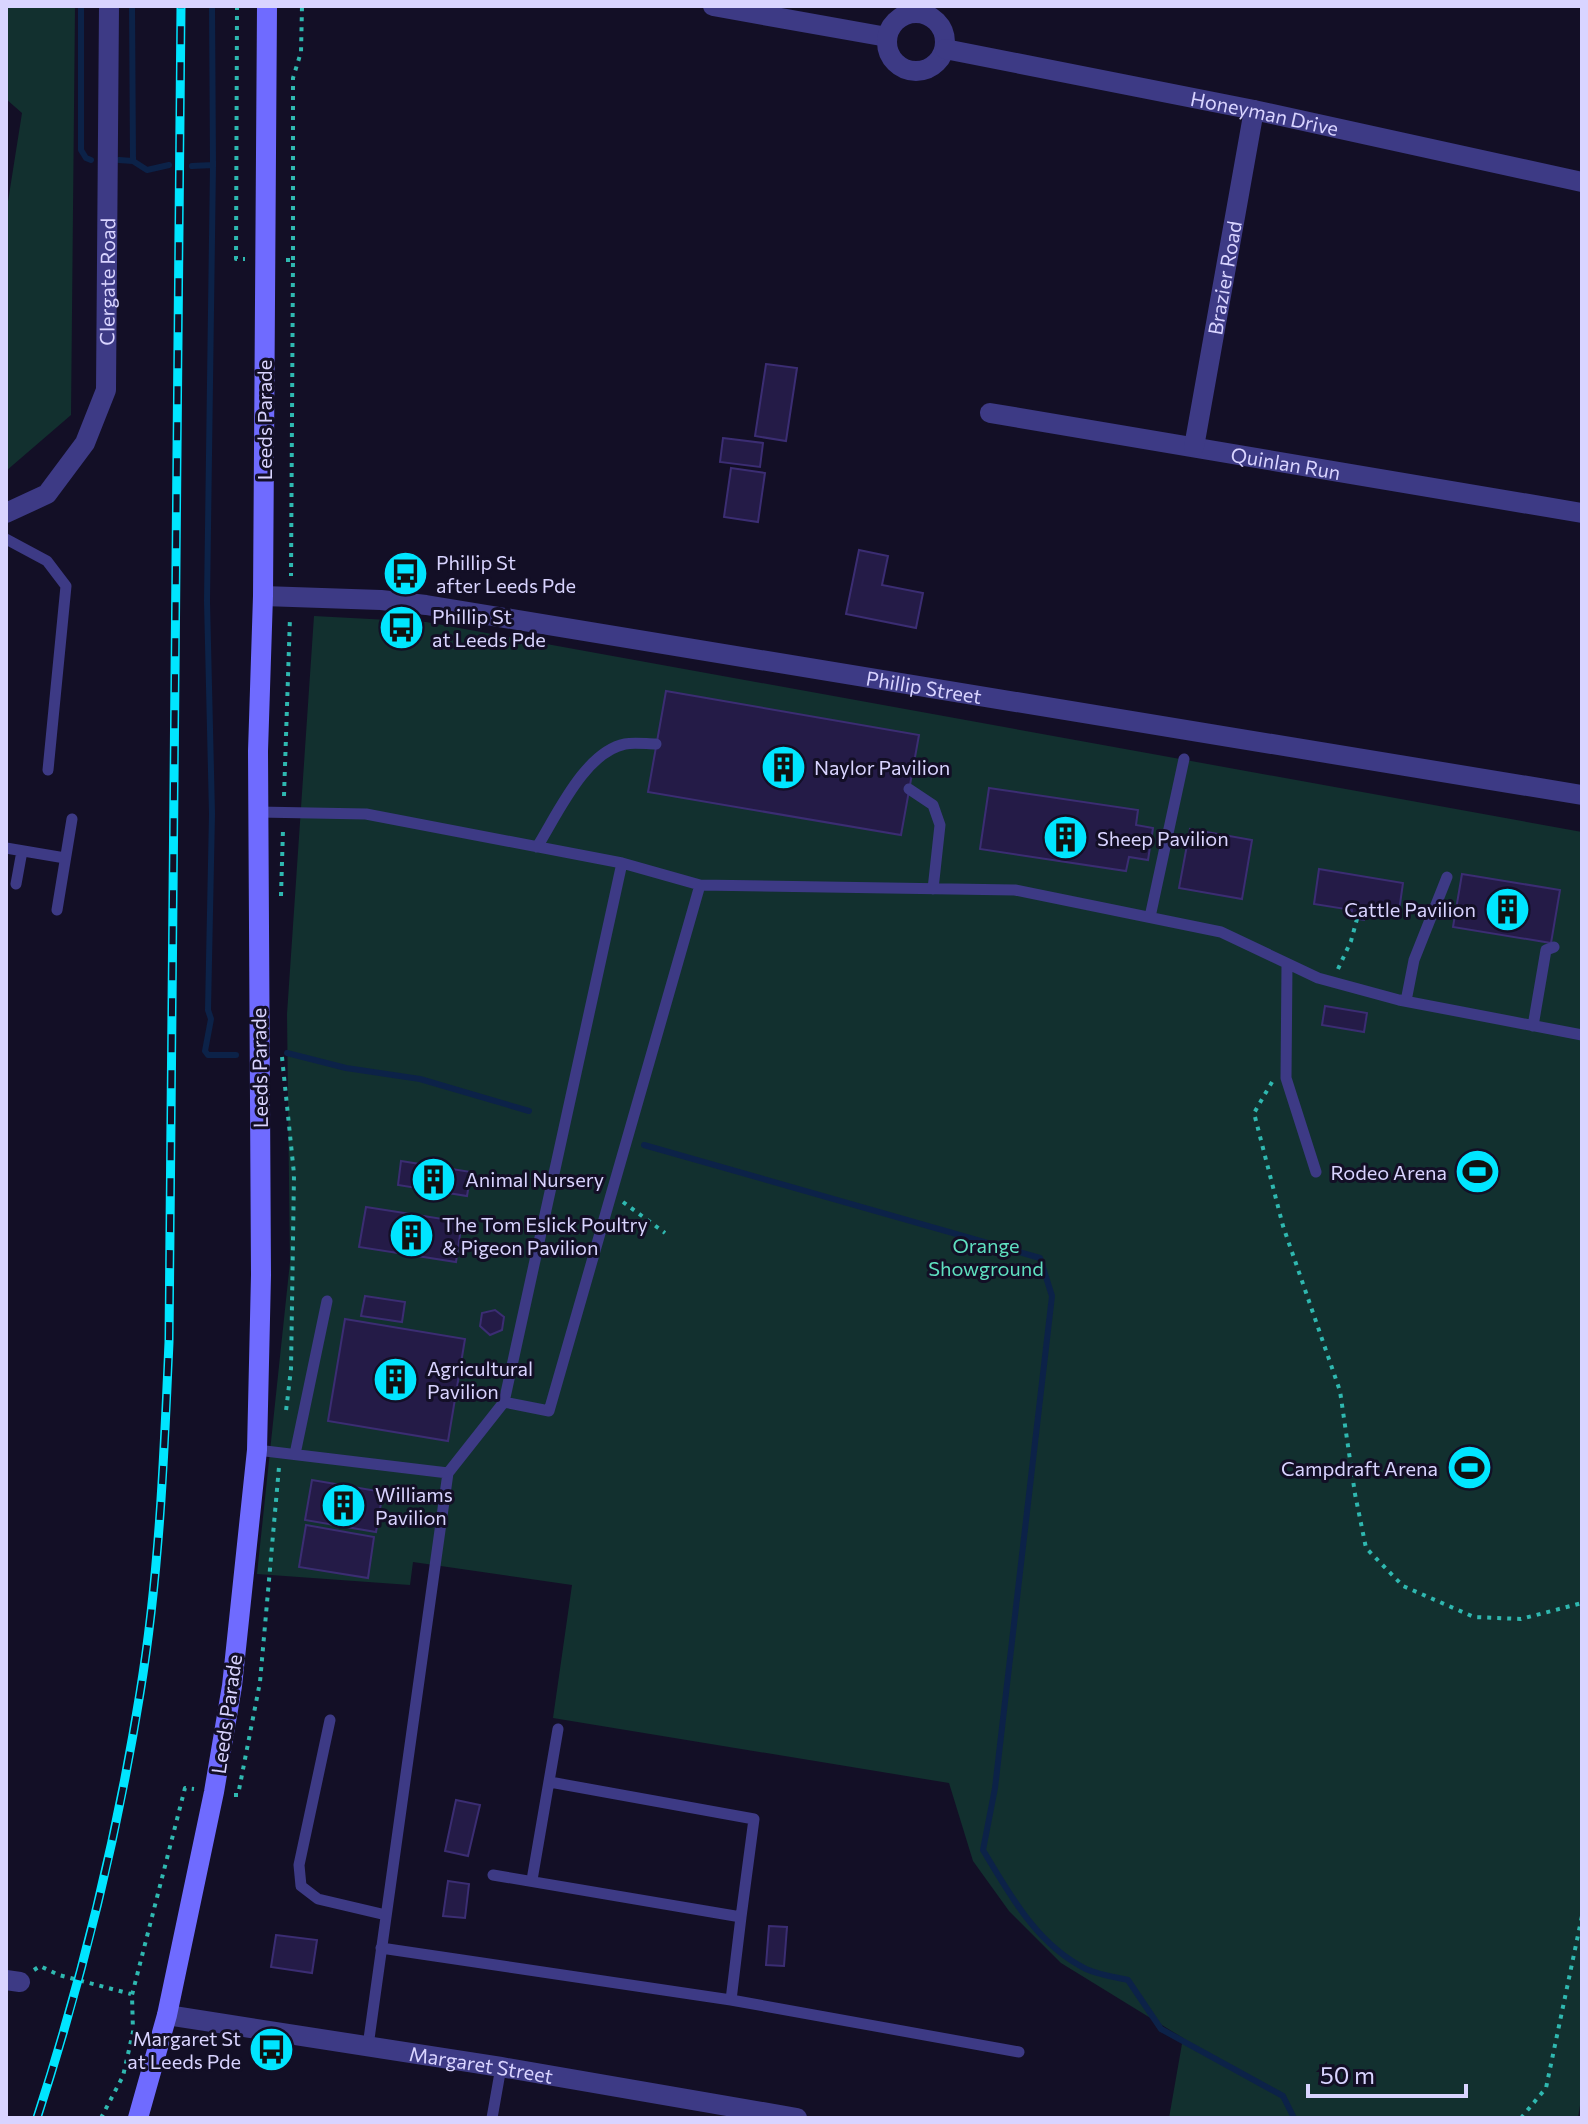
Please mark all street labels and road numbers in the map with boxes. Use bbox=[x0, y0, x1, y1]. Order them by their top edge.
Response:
street label: Honeyman Drive bbox=[1189, 86, 1341, 140]
street label: Clergate Road bbox=[94, 218, 119, 346]
street label: Brazier Road bbox=[1202, 219, 1246, 337]
street label: Leeds Parade bbox=[252, 360, 276, 480]
street label: Quinlan Run bbox=[1229, 442, 1343, 484]
street label: Phillip Street bbox=[864, 666, 984, 708]
street label: Leeds Parade bbox=[246, 1008, 272, 1128]
street label: Leeds Parade bbox=[206, 1653, 246, 1775]
street label: Margaret Street bbox=[408, 2041, 555, 2088]

